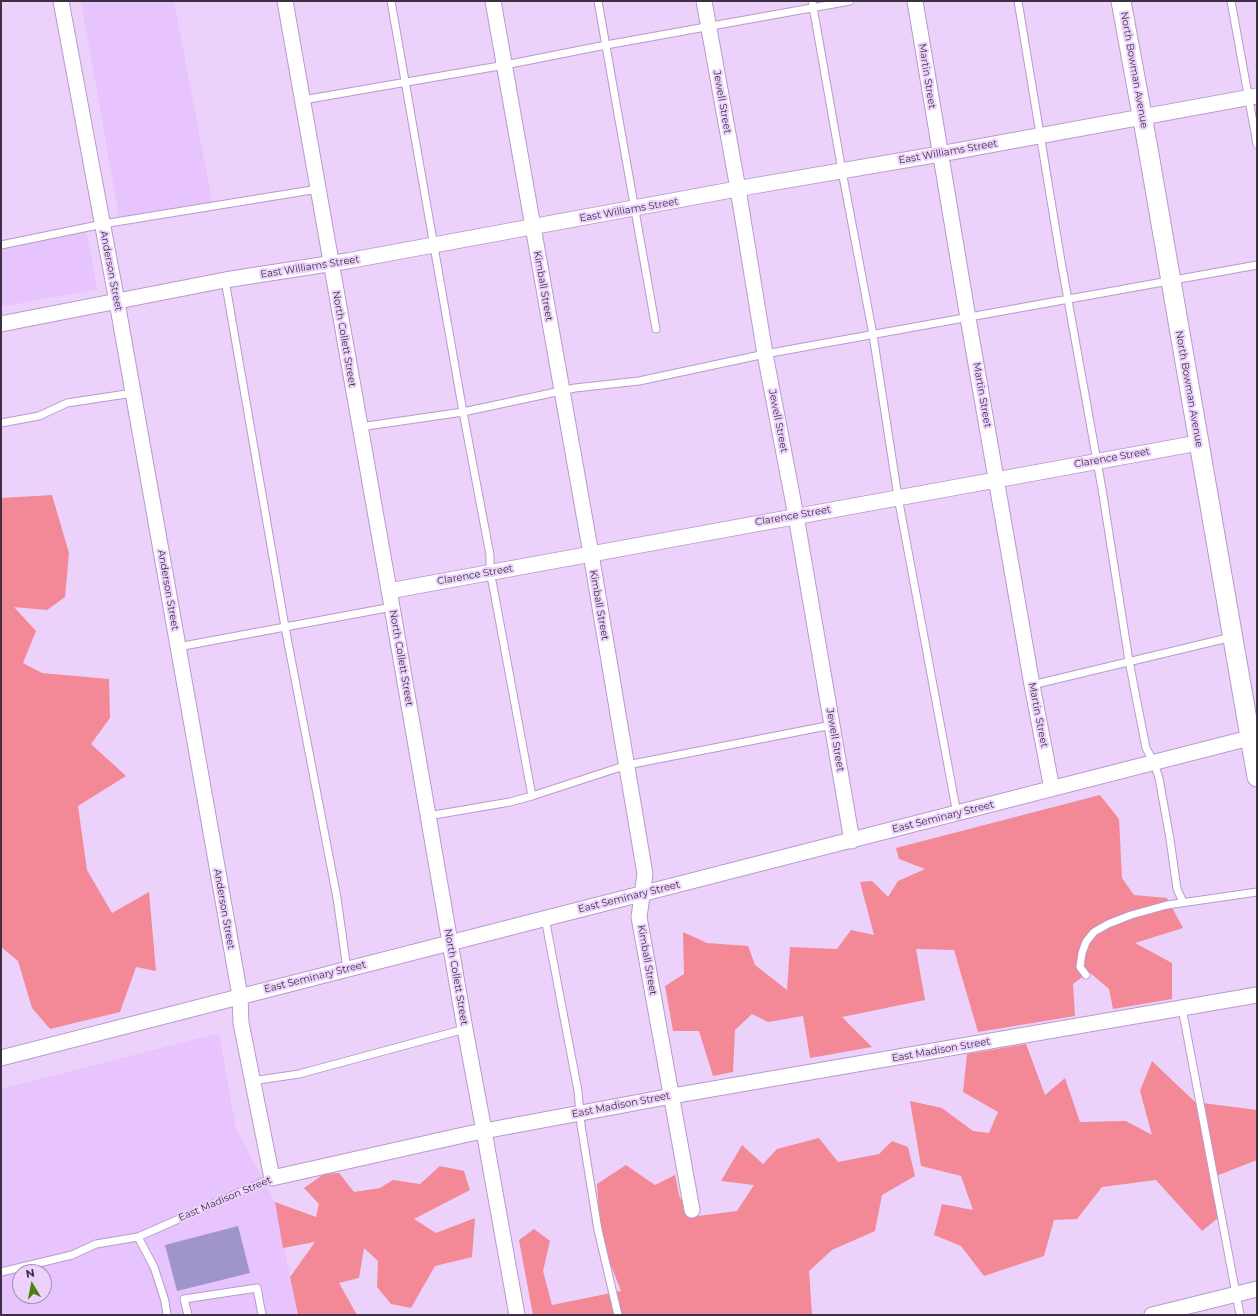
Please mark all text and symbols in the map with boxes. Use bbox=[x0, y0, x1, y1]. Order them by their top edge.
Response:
street label: North Bowman Avenue bbox=[1118, 11, 1150, 129]
street label: Martin Street bbox=[916, 42, 938, 110]
street label: Jewell Street bbox=[711, 70, 733, 134]
street label: East Williams Street bbox=[898, 137, 998, 167]
street label: East Williams Street bbox=[579, 195, 679, 225]
street label: Anderson Street bbox=[97, 230, 125, 312]
street label: Kimball Street bbox=[531, 250, 555, 322]
street label: East Williams Street bbox=[260, 253, 360, 281]
street label: North Collett Street bbox=[330, 290, 358, 388]
street label: North Bowman Avenue bbox=[1173, 330, 1205, 448]
street label: Martin Street bbox=[970, 361, 994, 429]
street label: Jewell Street bbox=[766, 389, 790, 453]
street label: Clarence Street bbox=[1073, 445, 1151, 471]
street label: Clarence Street bbox=[754, 503, 832, 529]
street label: Anderson Street bbox=[155, 549, 181, 631]
street label: Clarence Street bbox=[436, 562, 514, 588]
street label: Kimball Street bbox=[587, 569, 611, 641]
street label: North Collett Street bbox=[387, 609, 415, 707]
street label: Martin Street bbox=[1026, 681, 1050, 749]
street label: Jewell Street bbox=[824, 708, 846, 772]
street label: East Seminary Street bbox=[891, 799, 995, 835]
street label: Anderson Street bbox=[211, 868, 237, 950]
street label: East Seminary Street bbox=[577, 879, 681, 915]
street label: Kimball Street bbox=[635, 924, 659, 996]
street label: North Collett Street bbox=[442, 928, 470, 1026]
street label: East Seminary Street bbox=[263, 959, 367, 995]
street label: East Madison Street bbox=[891, 1035, 991, 1065]
street label: East Madison Street bbox=[571, 1090, 671, 1120]
street label: East Madison Street bbox=[177, 1174, 273, 1224]
north arrow bbox=[12, 1264, 52, 1304]
text: N bbox=[24, 1266, 36, 1281]

